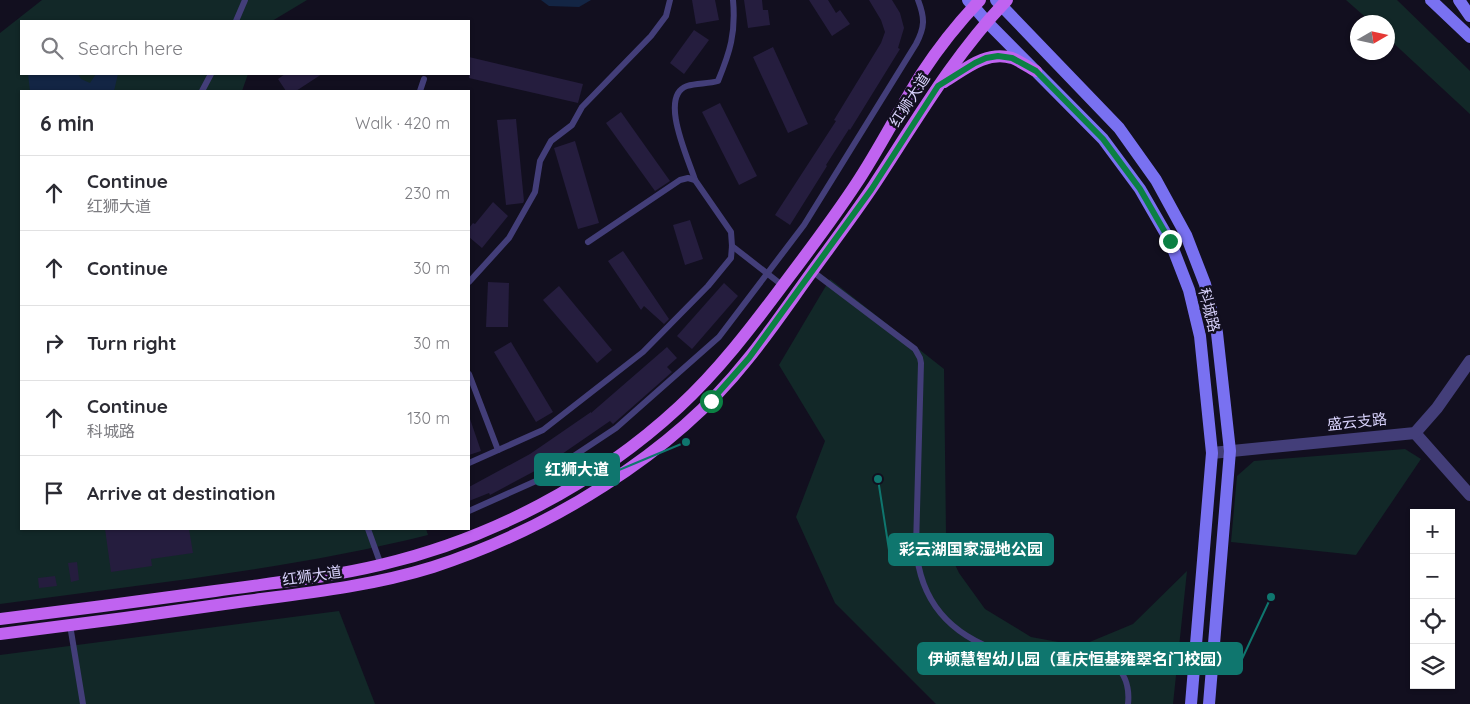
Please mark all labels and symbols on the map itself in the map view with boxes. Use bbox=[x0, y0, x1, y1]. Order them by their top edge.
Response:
north arrow bbox=[1350, 15, 1395, 60]
street label: 红狮大道 bbox=[885, 69, 934, 130]
route end bbox=[1159, 230, 1182, 253]
street label: 科城路 bbox=[1195, 286, 1224, 334]
route start bbox=[700, 390, 723, 413]
street label: 盛云支路 bbox=[1326, 409, 1388, 434]
callout: 红狮大道 bbox=[535, 454, 619, 485]
text: 红狮大道 bbox=[545, 459, 609, 479]
callout: 彩云湖国家湿地公园 bbox=[889, 534, 1053, 565]
text: 彩云湖国家湿地公园 bbox=[899, 539, 1043, 559]
street label: 红狮大道 bbox=[281, 562, 343, 589]
callout: 伊顿慧智幼儿园（重庆恒基雍翠名门校园） bbox=[918, 643, 1242, 674]
text: 伊顿慧智幼儿园（重庆恒基雍翠名门校园） bbox=[927, 649, 1232, 669]

